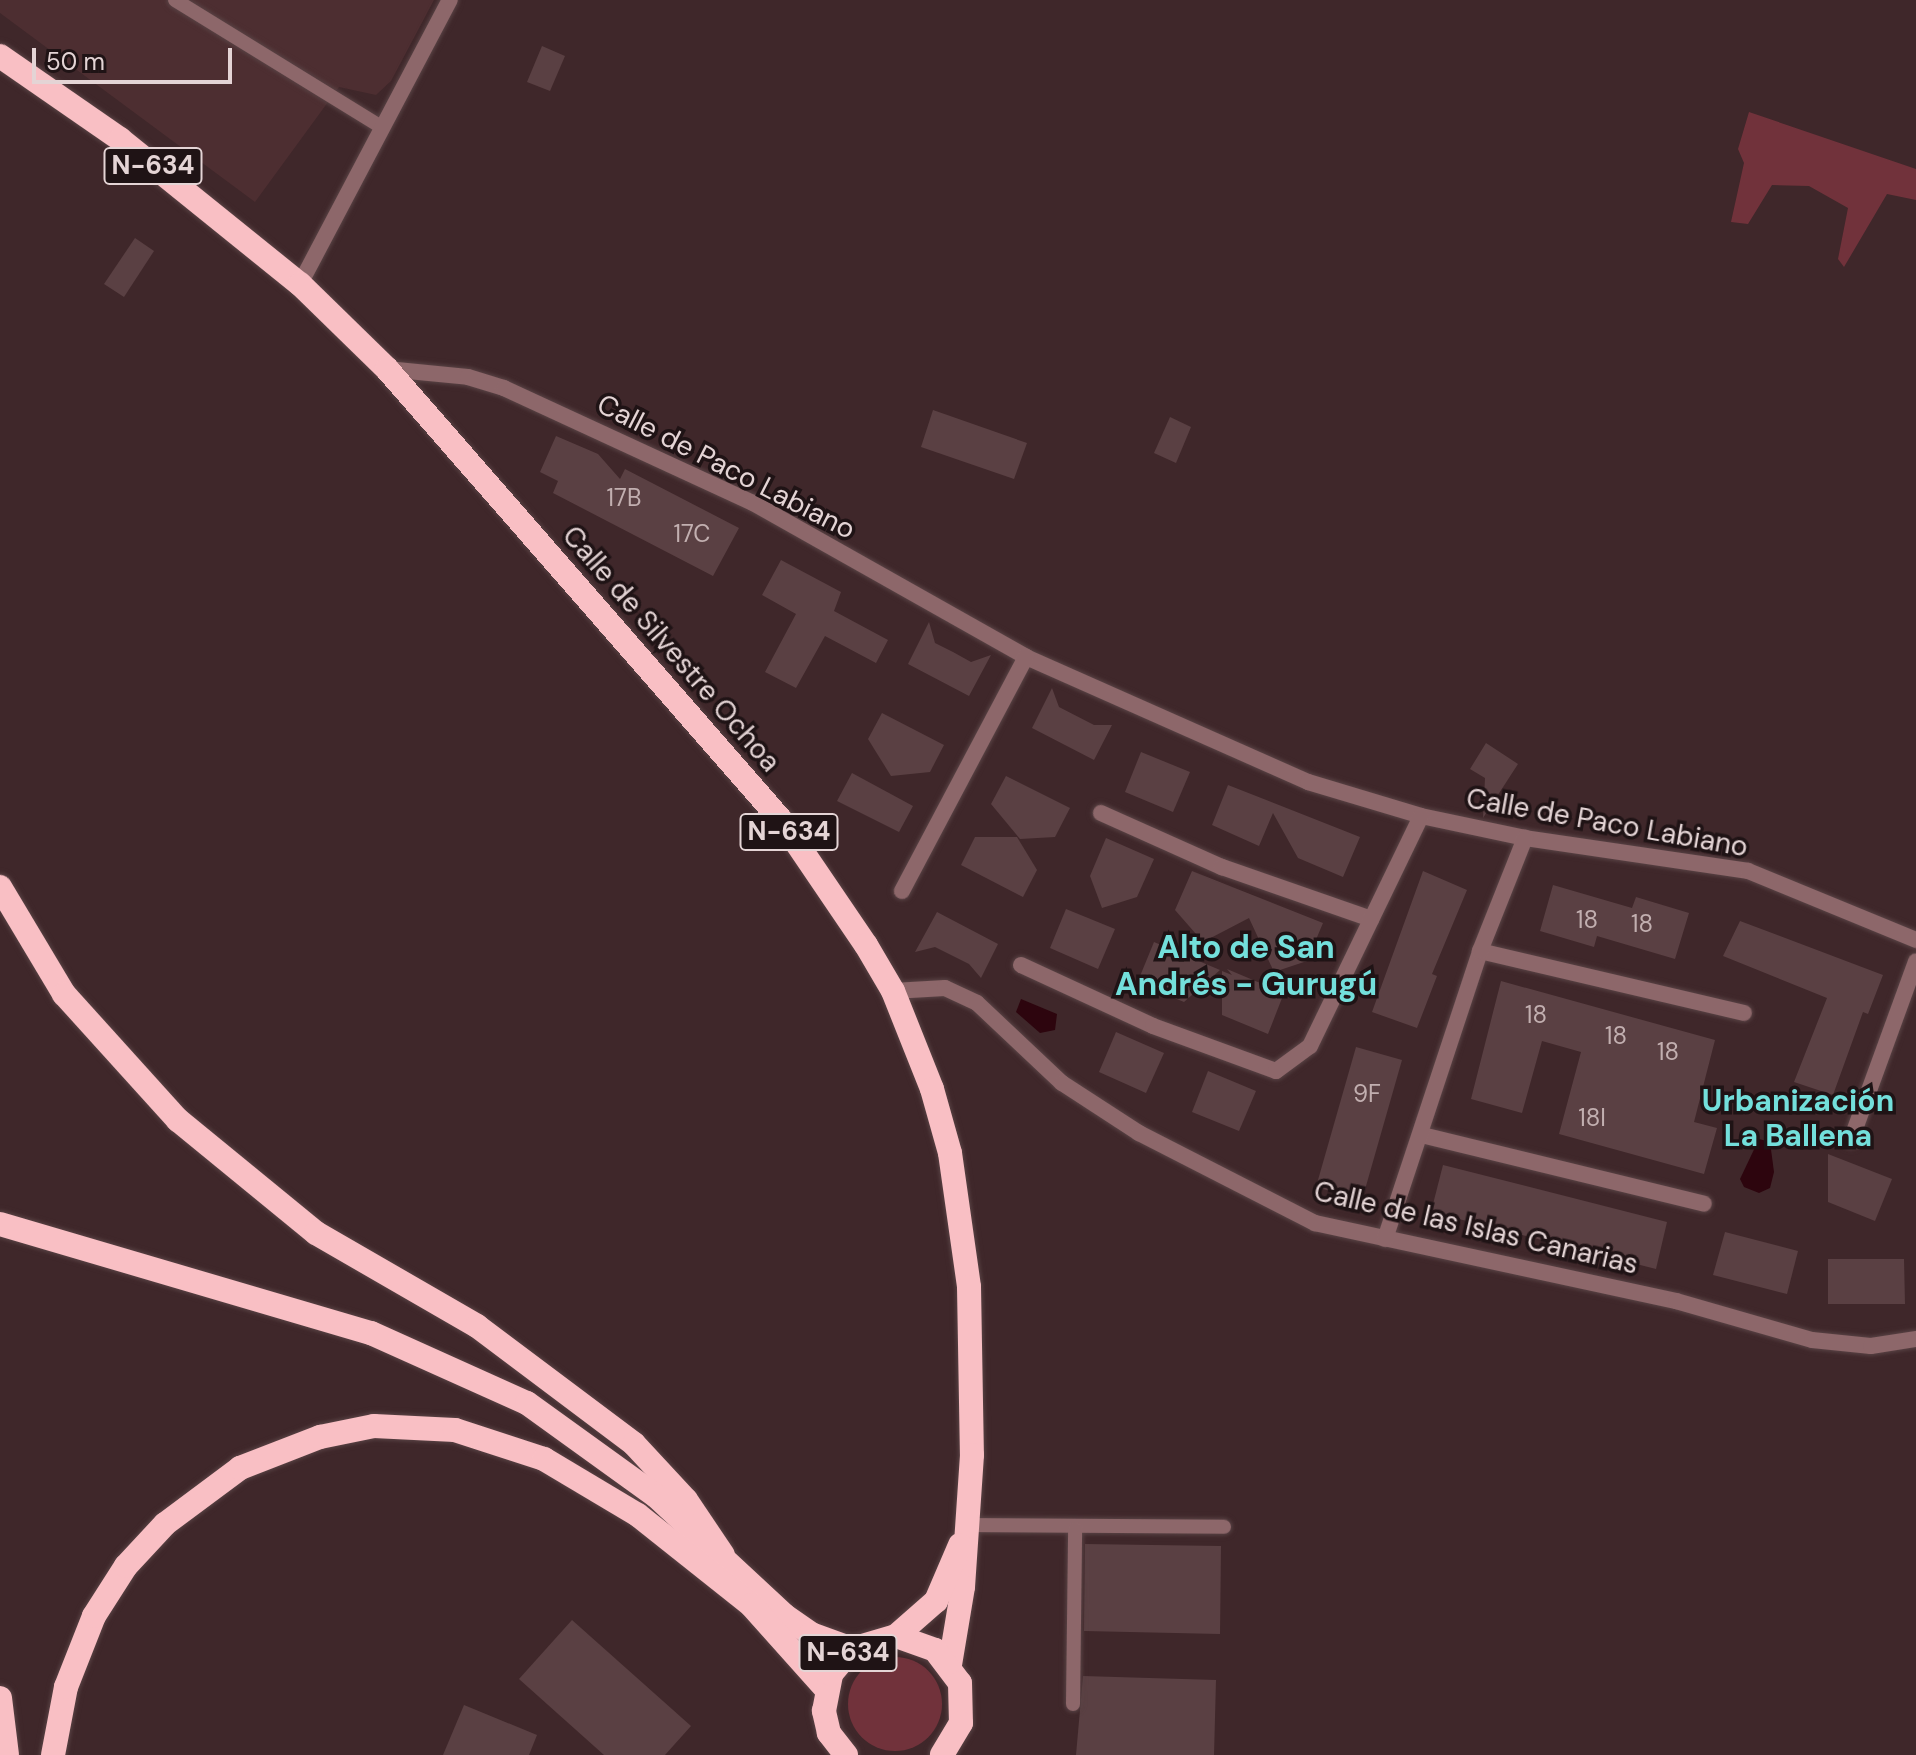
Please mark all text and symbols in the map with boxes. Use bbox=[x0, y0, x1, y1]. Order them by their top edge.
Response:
scale bar bbox=[36, 32, 236, 82]
text: 50 m bbox=[46, 46, 105, 77]
road number: N-634 bbox=[103, 144, 203, 188]
street label: Calle de Paco Labiano bbox=[591, 387, 861, 547]
house number: 17B bbox=[607, 484, 641, 512]
street label: Calle de Silvestre Ochoa bbox=[555, 519, 787, 779]
house number: 17C bbox=[674, 520, 710, 548]
street label: Calle de Paco Labiano bbox=[1464, 782, 1750, 864]
road number: N-634 bbox=[739, 810, 839, 854]
house number: 18 bbox=[1576, 906, 1598, 934]
house number: 18 bbox=[1631, 910, 1653, 938]
district label: Alto de San Andrés - Gurugú bbox=[1115, 929, 1377, 1004]
house number: 18 bbox=[1525, 1001, 1547, 1029]
house number: 18 bbox=[1605, 1022, 1627, 1050]
house number: 18 bbox=[1657, 1038, 1679, 1066]
house number: 9F bbox=[1353, 1080, 1381, 1108]
district label: Urbanización La Ballena bbox=[1702, 1083, 1894, 1154]
house number: 18I bbox=[1578, 1104, 1606, 1132]
street label: Calle de las Islas Canarias bbox=[1311, 1174, 1641, 1282]
road number: N-634 bbox=[798, 1631, 898, 1675]

